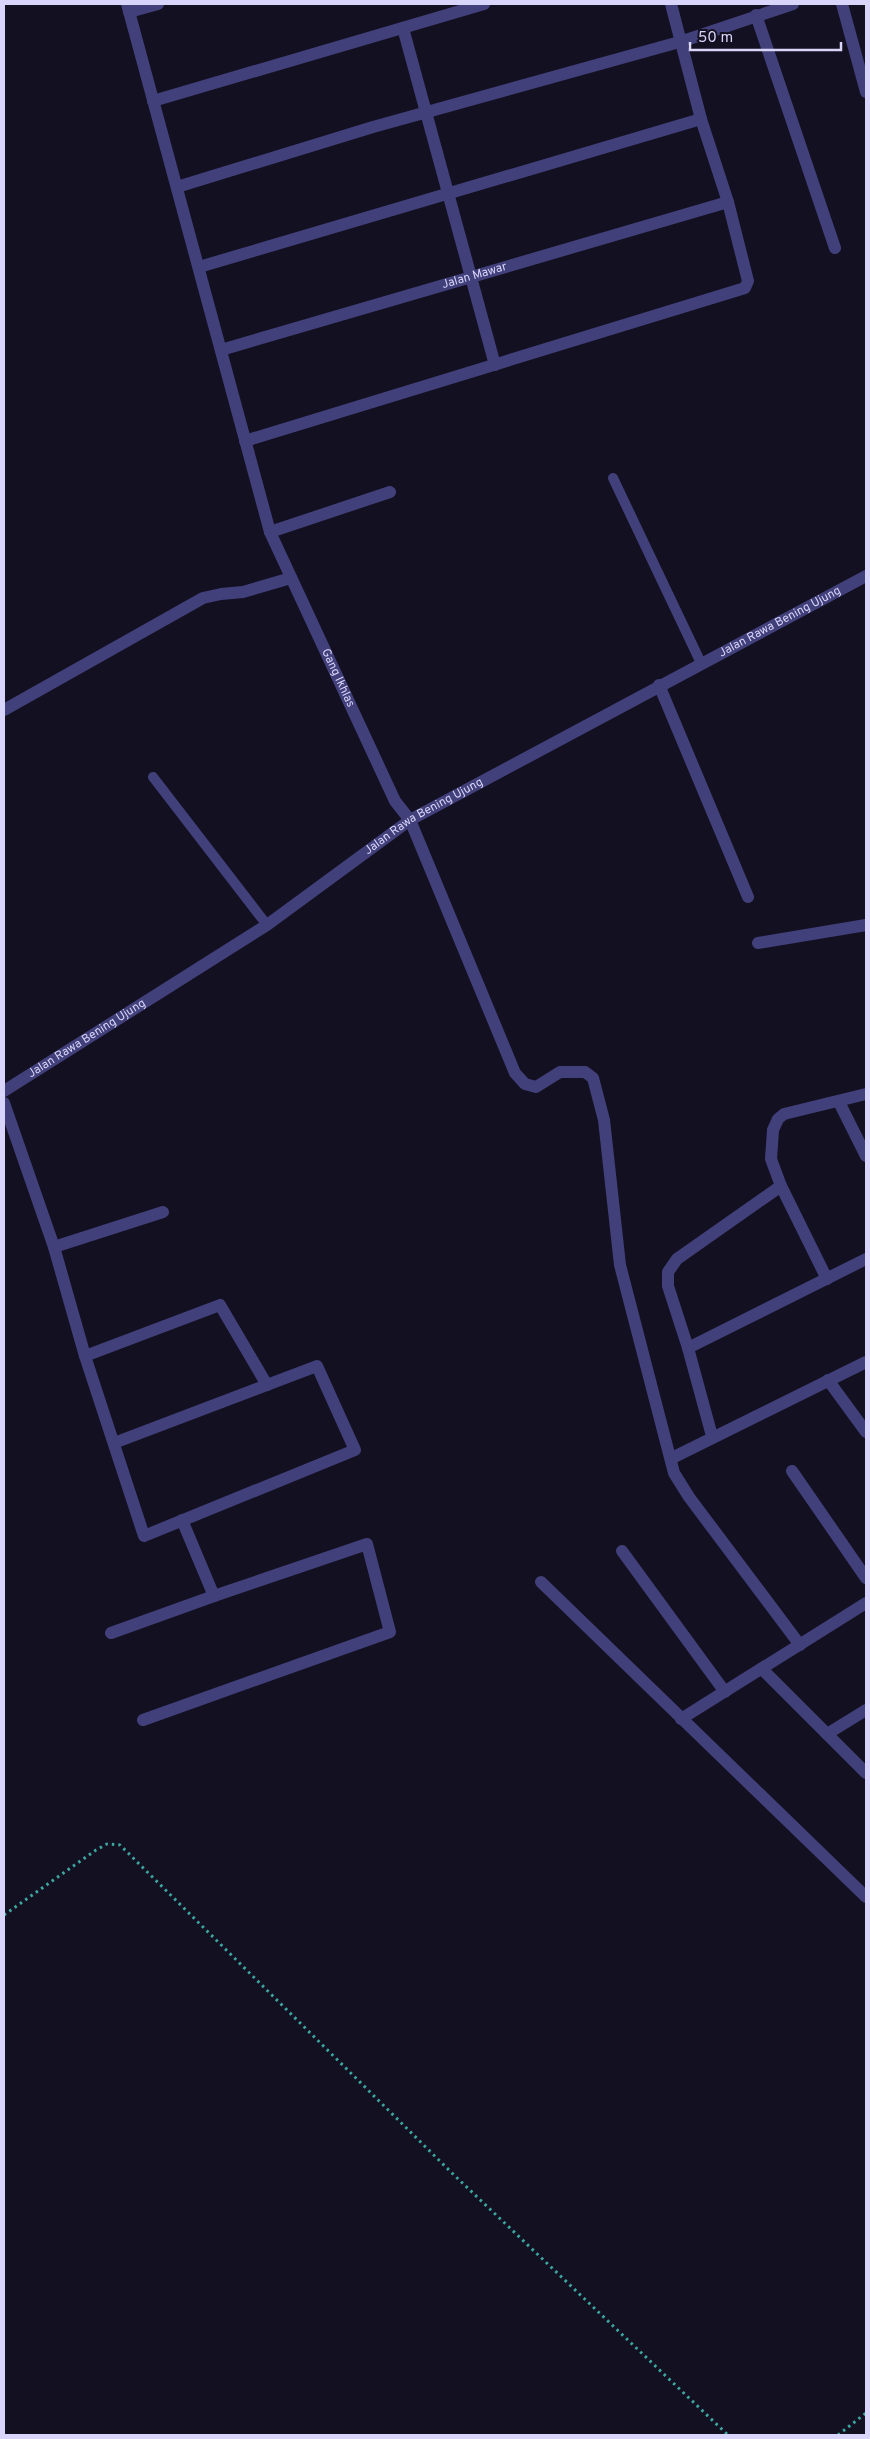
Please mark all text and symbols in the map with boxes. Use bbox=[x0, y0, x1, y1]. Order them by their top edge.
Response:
scale bar bbox=[690, 20, 841, 52]
text: 50 m bbox=[698, 29, 733, 48]
street label: Jalan Mawar bbox=[440, 259, 509, 293]
street label: Jalan Rawa Bening Ujung bbox=[716, 583, 844, 661]
street label: Gang Ikhlas bbox=[317, 646, 358, 710]
street label: Jalan Rawa Bening Ujung bbox=[361, 774, 486, 859]
street label: Jalan Rawa Bening Ujung bbox=[25, 995, 149, 1082]

